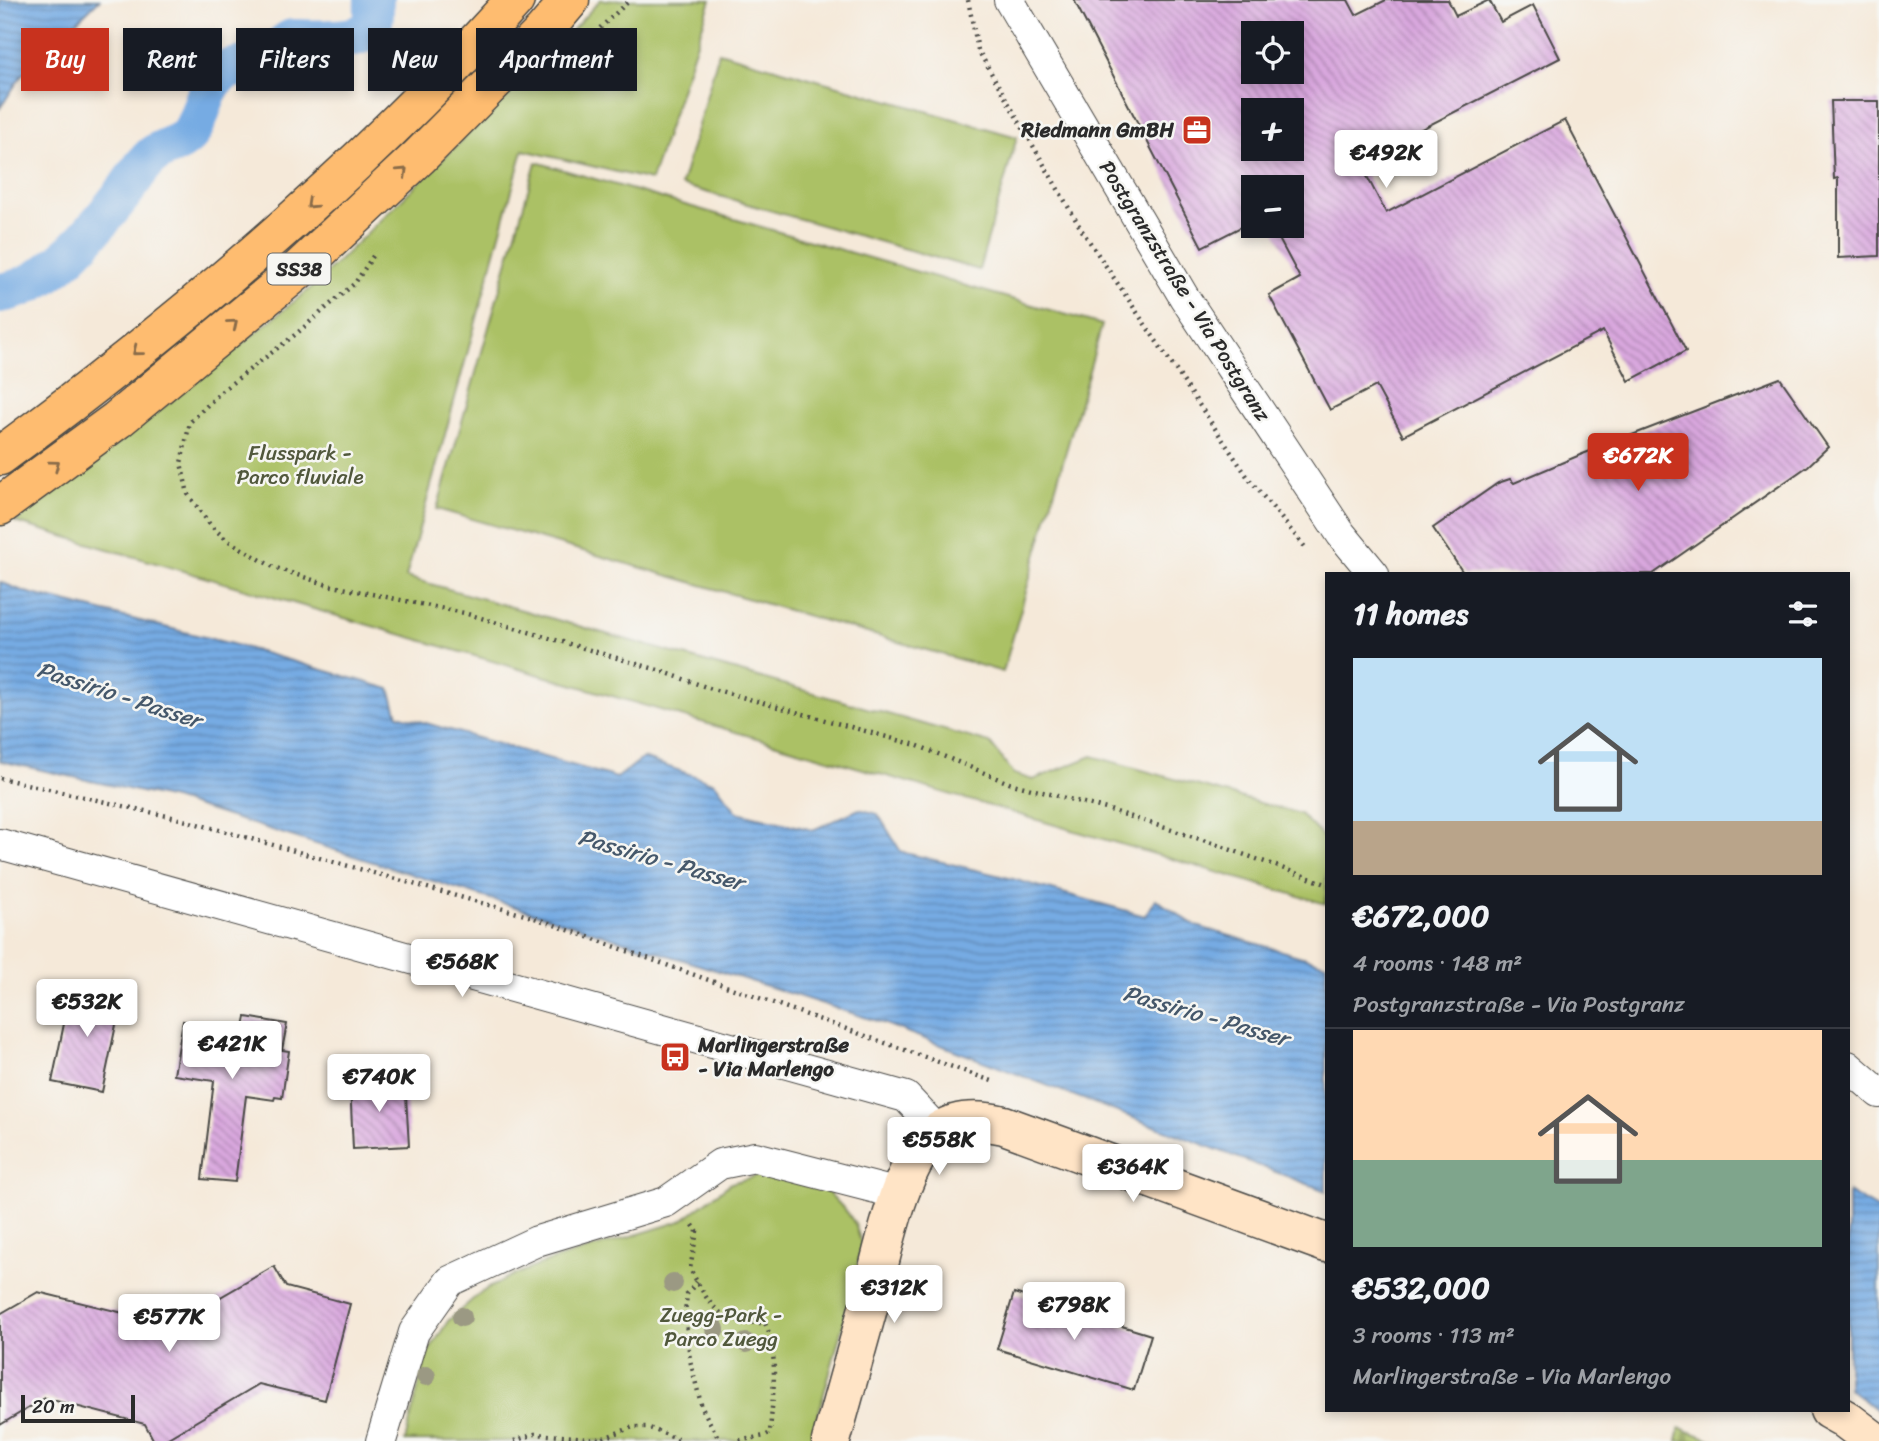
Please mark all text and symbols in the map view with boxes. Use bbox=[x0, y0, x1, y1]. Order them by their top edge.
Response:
map controls bbox=[1241, 21, 1304, 238]
button: locate bbox=[1241, 21, 1304, 84]
chip: Buy bbox=[21, 28, 109, 91]
chip: Rent bbox=[123, 28, 222, 91]
chip: Filters bbox=[236, 28, 354, 91]
chip: New bbox=[368, 28, 462, 91]
chip: Apartment bbox=[476, 28, 637, 91]
button: + bbox=[1241, 98, 1304, 161]
place label: Riedmann GmBH bbox=[1020, 111, 1174, 149]
office icon: Riedmann GmBH bbox=[1180, 113, 1214, 147]
pin: €492K bbox=[1337, 130, 1435, 190]
text: €492K bbox=[1350, 132, 1422, 173]
street label: Postgranzstraße - Via Postgranz bbox=[1089, 152, 1281, 430]
one-way arrow bbox=[395, 168, 408, 181]
button: − bbox=[1241, 175, 1304, 238]
one-way arrow bbox=[306, 196, 319, 209]
road number: SS38 bbox=[268, 254, 330, 284]
one-way arrow bbox=[225, 320, 238, 332]
one-way arrow bbox=[133, 343, 145, 356]
park label: Flusspark - Parco fluviale bbox=[236, 434, 364, 496]
pin: €672K bbox=[1589, 434, 1687, 493]
text: €672K bbox=[1604, 435, 1672, 476]
one-way arrow bbox=[47, 461, 60, 473]
text: 11 homes bbox=[1353, 587, 1468, 641]
icon: filters bbox=[1784, 595, 1822, 633]
water label: Passirio - Passer bbox=[32, 649, 210, 742]
icon: home bbox=[1525, 704, 1651, 830]
water label: Passirio - Passer bbox=[573, 817, 752, 904]
text: €672,000 bbox=[1353, 889, 1489, 943]
pin: €568K bbox=[413, 940, 511, 999]
text: €568K bbox=[427, 941, 497, 982]
text: 4 rooms · 148 m² bbox=[1353, 943, 1522, 984]
water label: Passirio - Passer bbox=[1118, 973, 1297, 1060]
pin: €532K bbox=[38, 979, 136, 1039]
text: €532K bbox=[52, 981, 122, 1022]
text: Postgranzstraße - Via Postgranz bbox=[1353, 984, 1685, 1025]
pin: €421K bbox=[183, 1021, 281, 1081]
text: €421K bbox=[199, 1023, 265, 1064]
place label: Marlingerstraße - Via Marlengo bbox=[697, 1026, 849, 1088]
bus stop icon: Marlingerstraße - Via Marlengo bbox=[658, 1040, 692, 1074]
pin: €740K bbox=[330, 1054, 428, 1114]
text: €740K bbox=[343, 1056, 415, 1097]
icon: home bbox=[1525, 1076, 1651, 1202]
pin: €558K bbox=[890, 1118, 988, 1177]
text: €558K bbox=[903, 1119, 975, 1160]
pin: €364K bbox=[1084, 1144, 1182, 1204]
text: €364K bbox=[1098, 1146, 1168, 1187]
text: €532,000 bbox=[1353, 1261, 1490, 1315]
pin: €312K bbox=[845, 1266, 943, 1325]
text: €312K bbox=[861, 1267, 927, 1308]
pin: €798K bbox=[1025, 1282, 1123, 1342]
text: €798K bbox=[1039, 1284, 1109, 1325]
pin: €577K bbox=[120, 1294, 218, 1354]
text: €577K bbox=[134, 1296, 204, 1337]
park label: Zuegg-Park - Parco Zuegg bbox=[660, 1296, 782, 1358]
text: 3 rooms · 113 m² bbox=[1353, 1315, 1515, 1356]
text: Marlingerstraße - Via Marlengo bbox=[1353, 1356, 1671, 1397]
text: 20 m bbox=[32, 1390, 75, 1423]
scale bar bbox=[21, 1392, 135, 1424]

